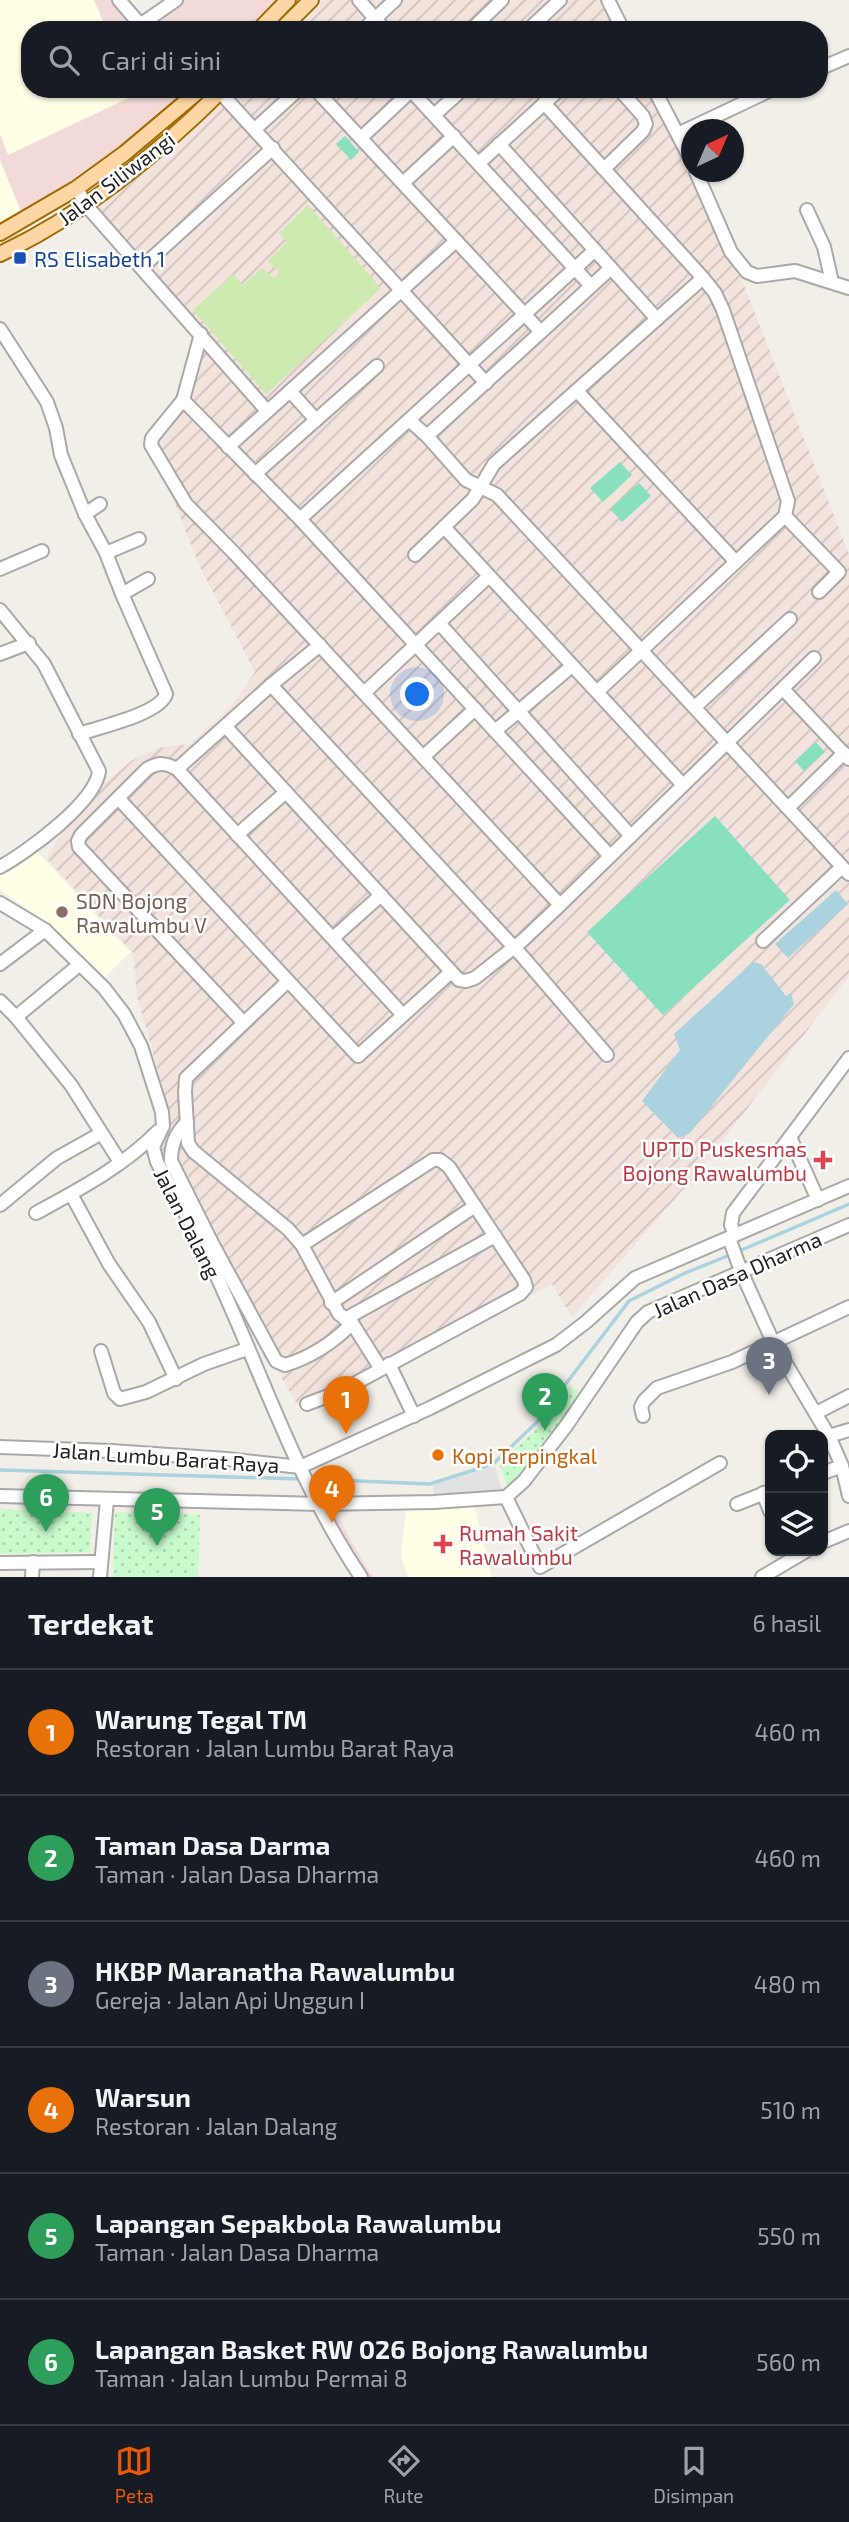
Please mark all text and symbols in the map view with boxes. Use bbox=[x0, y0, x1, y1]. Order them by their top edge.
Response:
search box bbox=[21, 21, 828, 98]
icon: search bbox=[45, 41, 83, 79]
text: Cari di sini bbox=[101, 44, 221, 75]
north arrow bbox=[681, 119, 744, 182]
street label: Jalan Siliwangi bbox=[53, 126, 179, 230]
place label: RS Elisabeth 1 bbox=[34, 246, 165, 271]
marker: RS Elisabeth 1 bbox=[12, 250, 28, 266]
your location bbox=[400, 677, 434, 711]
place label: SDN Bojong Rawalumbu V bbox=[76, 888, 207, 937]
marker: SDN Bojong Rawalumbu V bbox=[54, 904, 70, 920]
place label: UPTD Puskesmas Bojong Rawalumbu bbox=[622, 1136, 807, 1186]
marker: UPTD Puskesmas Bojong Rawalumbu bbox=[813, 1150, 833, 1170]
street label: Jalan Dalang bbox=[150, 1164, 227, 1283]
street label: Jalan Dasa Dharma bbox=[649, 1226, 825, 1322]
pin: 3 bbox=[746, 1337, 792, 1395]
pin: 2 bbox=[522, 1373, 568, 1431]
pin: 1 bbox=[323, 1376, 369, 1434]
map controls bbox=[765, 1430, 828, 1556]
button: locate bbox=[765, 1430, 828, 1493]
street label: Jalan Lumbu Barat Raya bbox=[52, 1437, 280, 1477]
place label: Kopi Terpingkal bbox=[452, 1443, 598, 1468]
marker: Kopi Terpingkal bbox=[430, 1447, 446, 1463]
pin: 4 bbox=[309, 1465, 355, 1523]
pin: 6 bbox=[23, 1474, 69, 1532]
pin: 5 bbox=[134, 1488, 180, 1546]
button: layers bbox=[765, 1493, 828, 1556]
place label: Rumah Sakit Rawalumbu bbox=[459, 1520, 578, 1569]
marker: Rumah Sakit Rawalumbu bbox=[433, 1534, 453, 1554]
text: Terdekat bbox=[28, 1605, 154, 1641]
text: 6 hasil bbox=[753, 1609, 821, 1637]
text: Warung Tegal TM bbox=[95, 1703, 307, 1734]
text: 1 bbox=[46, 1718, 56, 1746]
text: 460 m bbox=[755, 1718, 821, 1746]
text: Restoran · Jalan Lumbu Barat Raya bbox=[95, 1734, 454, 1762]
text: Taman Dasa Darma bbox=[95, 1829, 330, 1860]
text: 2 bbox=[44, 1844, 58, 1872]
text: 460 m bbox=[755, 1844, 821, 1872]
text: Taman · Jalan Dasa Dharma bbox=[95, 1860, 379, 1888]
text: HKBP Maranatha Rawalumbu bbox=[95, 1955, 455, 1986]
text: 3 bbox=[44, 1970, 58, 1998]
text: 480 m bbox=[754, 1970, 821, 1998]
text: Gereja · Jalan Api Unggun I bbox=[95, 1986, 365, 2014]
text: Warsun bbox=[95, 2081, 191, 2112]
text: 4 bbox=[44, 2096, 58, 2124]
text: 510 m bbox=[760, 2096, 821, 2124]
text: Restoran · Jalan Dalang bbox=[95, 2112, 337, 2140]
text: Lapangan Sepakbola Rawalumbu bbox=[95, 2207, 502, 2238]
text: 5 bbox=[45, 2222, 57, 2250]
text: 550 m bbox=[757, 2222, 821, 2250]
text: Taman · Jalan Dasa Dharma bbox=[95, 2238, 379, 2266]
text: Lapangan Basket RW 026 Bojong Rawalumbu bbox=[95, 2333, 648, 2364]
text: 6 bbox=[44, 2348, 58, 2376]
text: 560 m bbox=[756, 2348, 821, 2376]
text: Taman · Jalan Lumbu Permai 8 bbox=[95, 2364, 408, 2392]
tab: Peta bbox=[115, 2442, 154, 2507]
tab: Rute bbox=[384, 2442, 424, 2507]
tab: Disimpan bbox=[653, 2442, 734, 2507]

